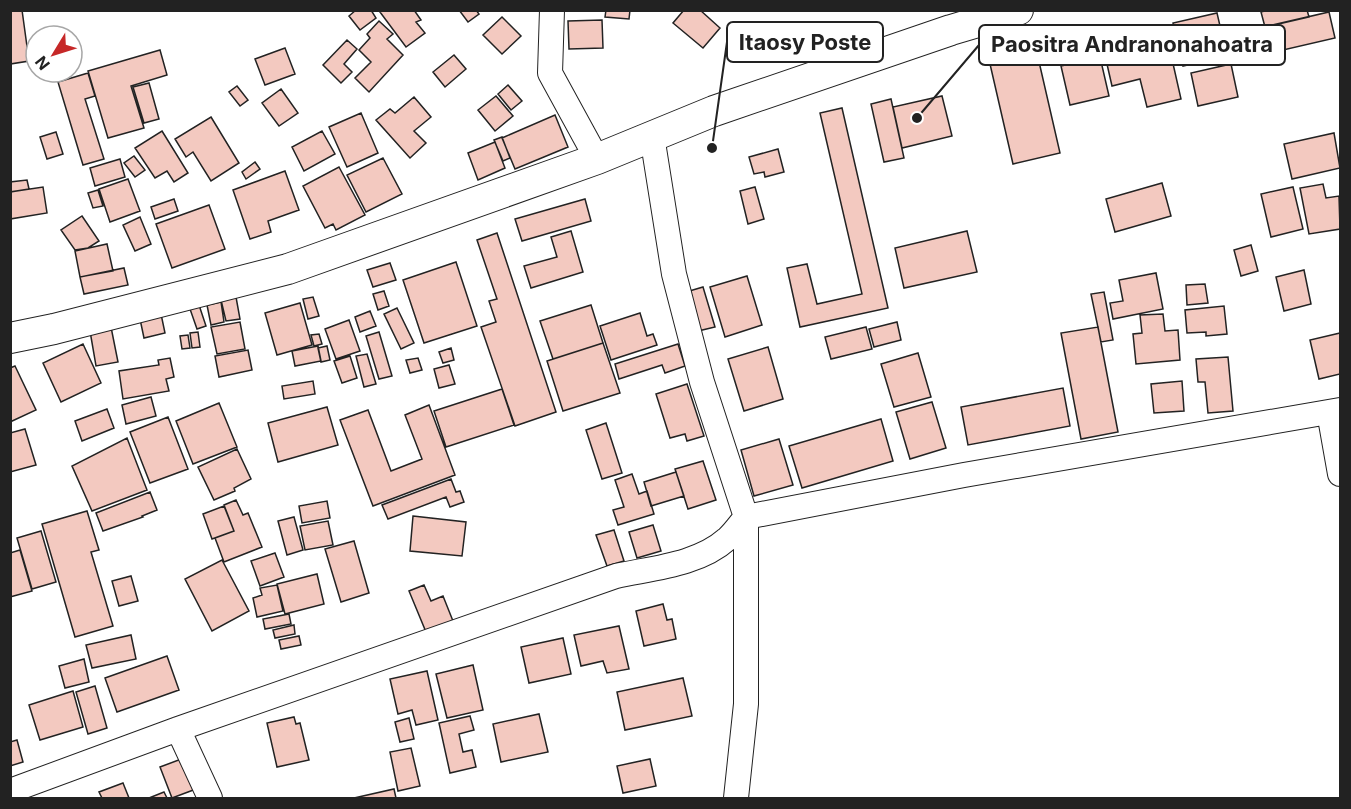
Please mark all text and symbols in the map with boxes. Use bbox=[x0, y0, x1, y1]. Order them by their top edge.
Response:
callout: Itaosy Poste bbox=[727, 22, 883, 62]
north arrow bbox=[24, 24, 84, 84]
callout: Paositra Andranonahoatra bbox=[979, 25, 1285, 65]
text: Itaosy Poste bbox=[739, 29, 871, 55]
text: Paositra Andranonahoatra bbox=[991, 31, 1273, 57]
text: N bbox=[31, 52, 54, 74]

